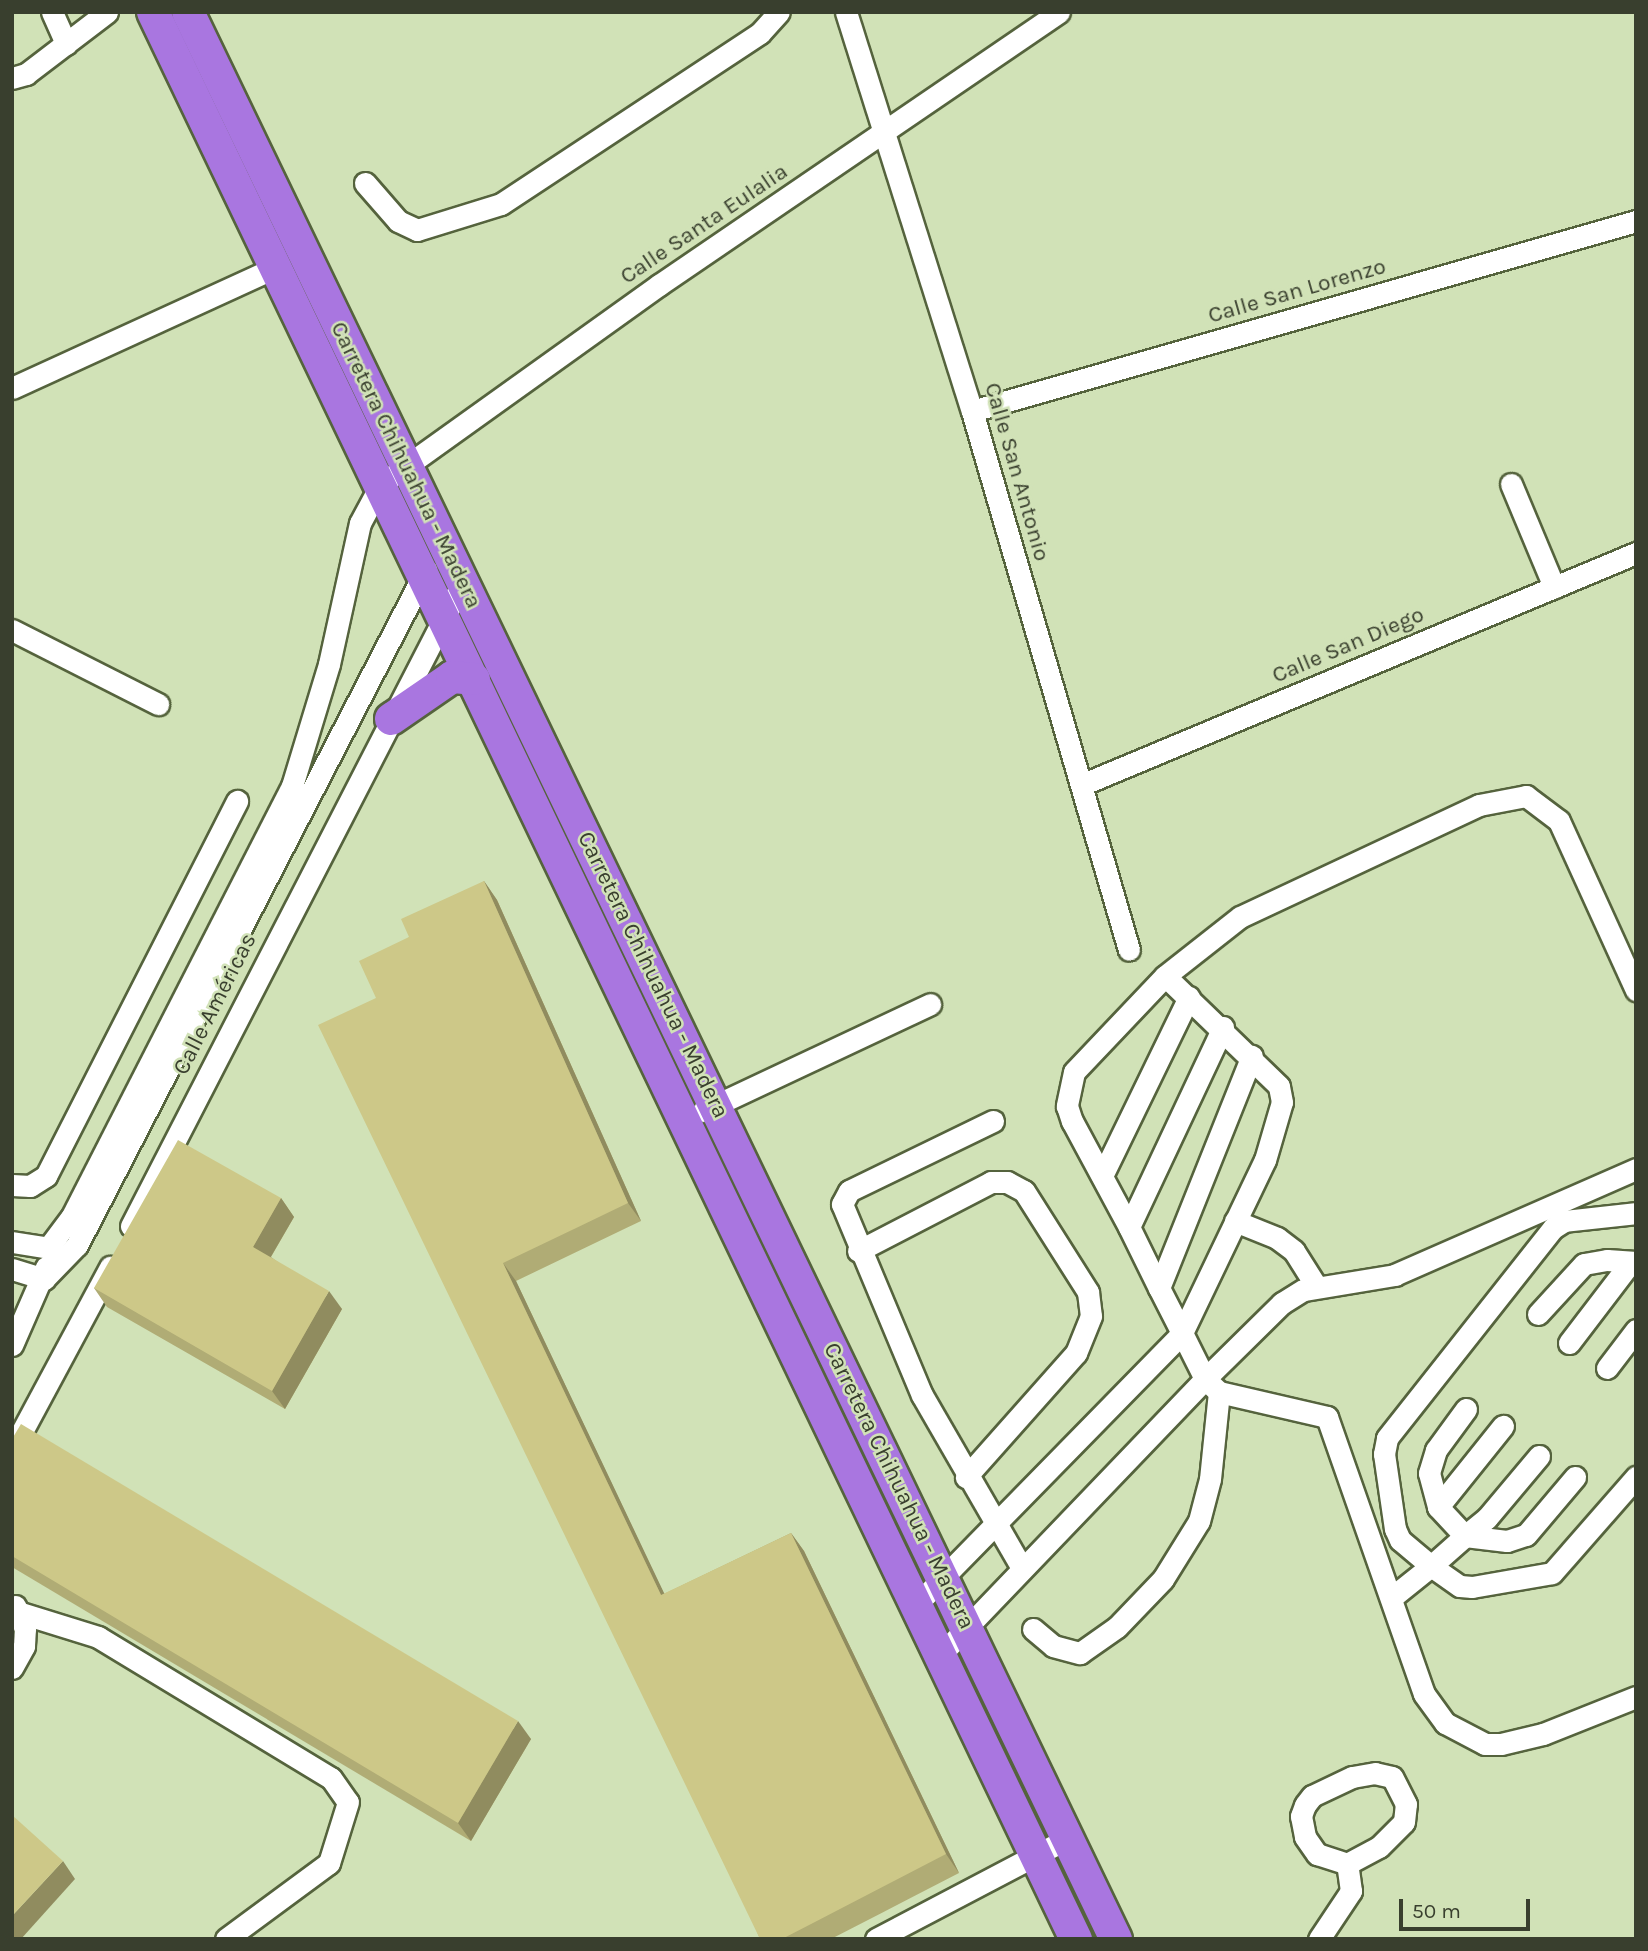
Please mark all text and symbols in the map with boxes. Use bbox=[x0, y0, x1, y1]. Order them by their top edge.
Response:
street label: Calle Santa Eulalia bbox=[615, 158, 793, 290]
street label: Calle San Lorenzo bbox=[1205, 252, 1389, 330]
street label: Carretera Chihuahua - Madera bbox=[324, 317, 488, 613]
street label: Calle San Antonio bbox=[978, 380, 1056, 564]
street label: Calle San Diego bbox=[1268, 601, 1428, 689]
street label: Carretera Chihuahua - Madera bbox=[571, 827, 735, 1123]
street label: Calle Américas bbox=[167, 929, 263, 1079]
street label: Carretera Chihuahua - Madera bbox=[817, 1338, 981, 1634]
scale bar bbox=[1403, 1884, 1534, 1928]
text: 50 m bbox=[1412, 1899, 1461, 1923]

